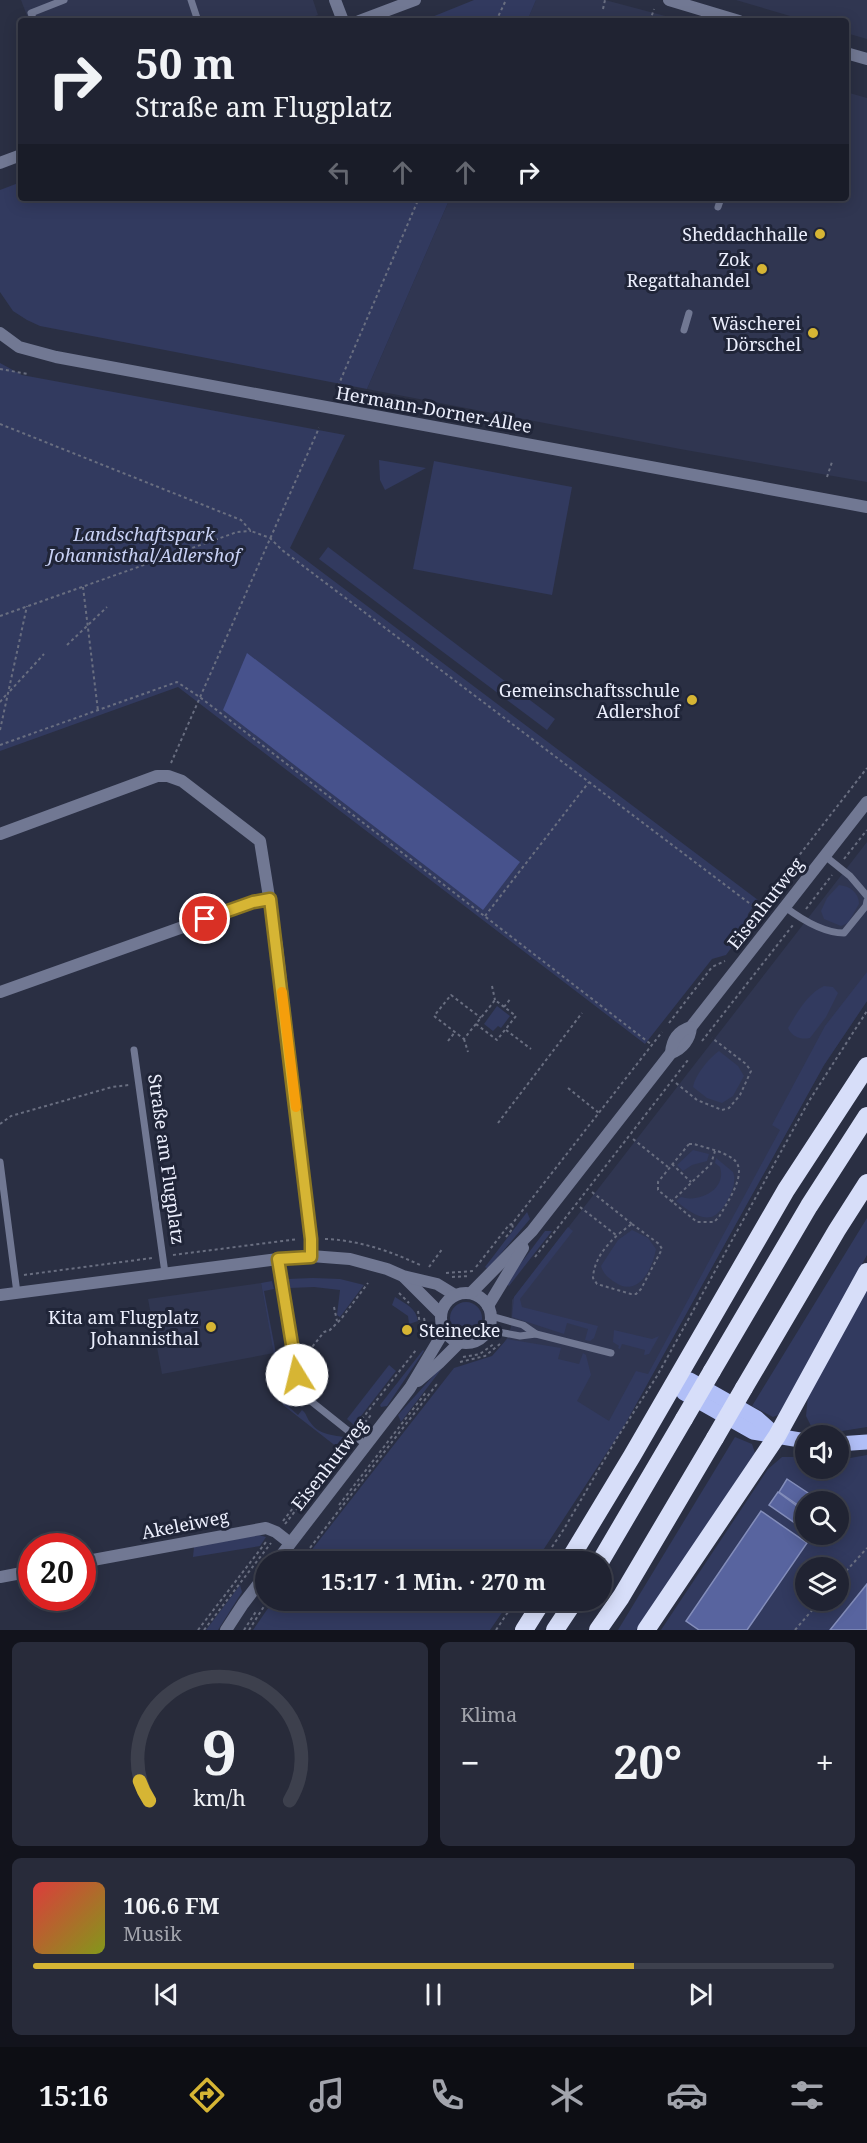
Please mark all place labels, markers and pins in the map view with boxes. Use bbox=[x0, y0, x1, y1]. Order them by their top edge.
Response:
place label: Sheddachhalle bbox=[682, 222, 808, 246]
marker: Sheddachhalle bbox=[813, 227, 827, 241]
place label: Zok Regattahandel bbox=[627, 247, 750, 292]
marker: Zok Regattahandel bbox=[755, 262, 769, 276]
place label: Wäscherei Dörschel bbox=[711, 311, 801, 356]
marker: Wäscherei Dörschel bbox=[806, 326, 820, 340]
place label: Gemeinschaftsschule Adlershof bbox=[499, 678, 681, 723]
marker: Gemeinschaftsschule Adlershof bbox=[685, 693, 699, 707]
pin bbox=[179, 893, 230, 944]
place label: Kita am Flugplatz Johannisthal bbox=[48, 1305, 199, 1350]
place label: Steinecke bbox=[419, 1318, 500, 1342]
marker: Kita am Flugplatz Johannisthal bbox=[204, 1320, 218, 1334]
marker: Steinecke bbox=[400, 1323, 414, 1337]

